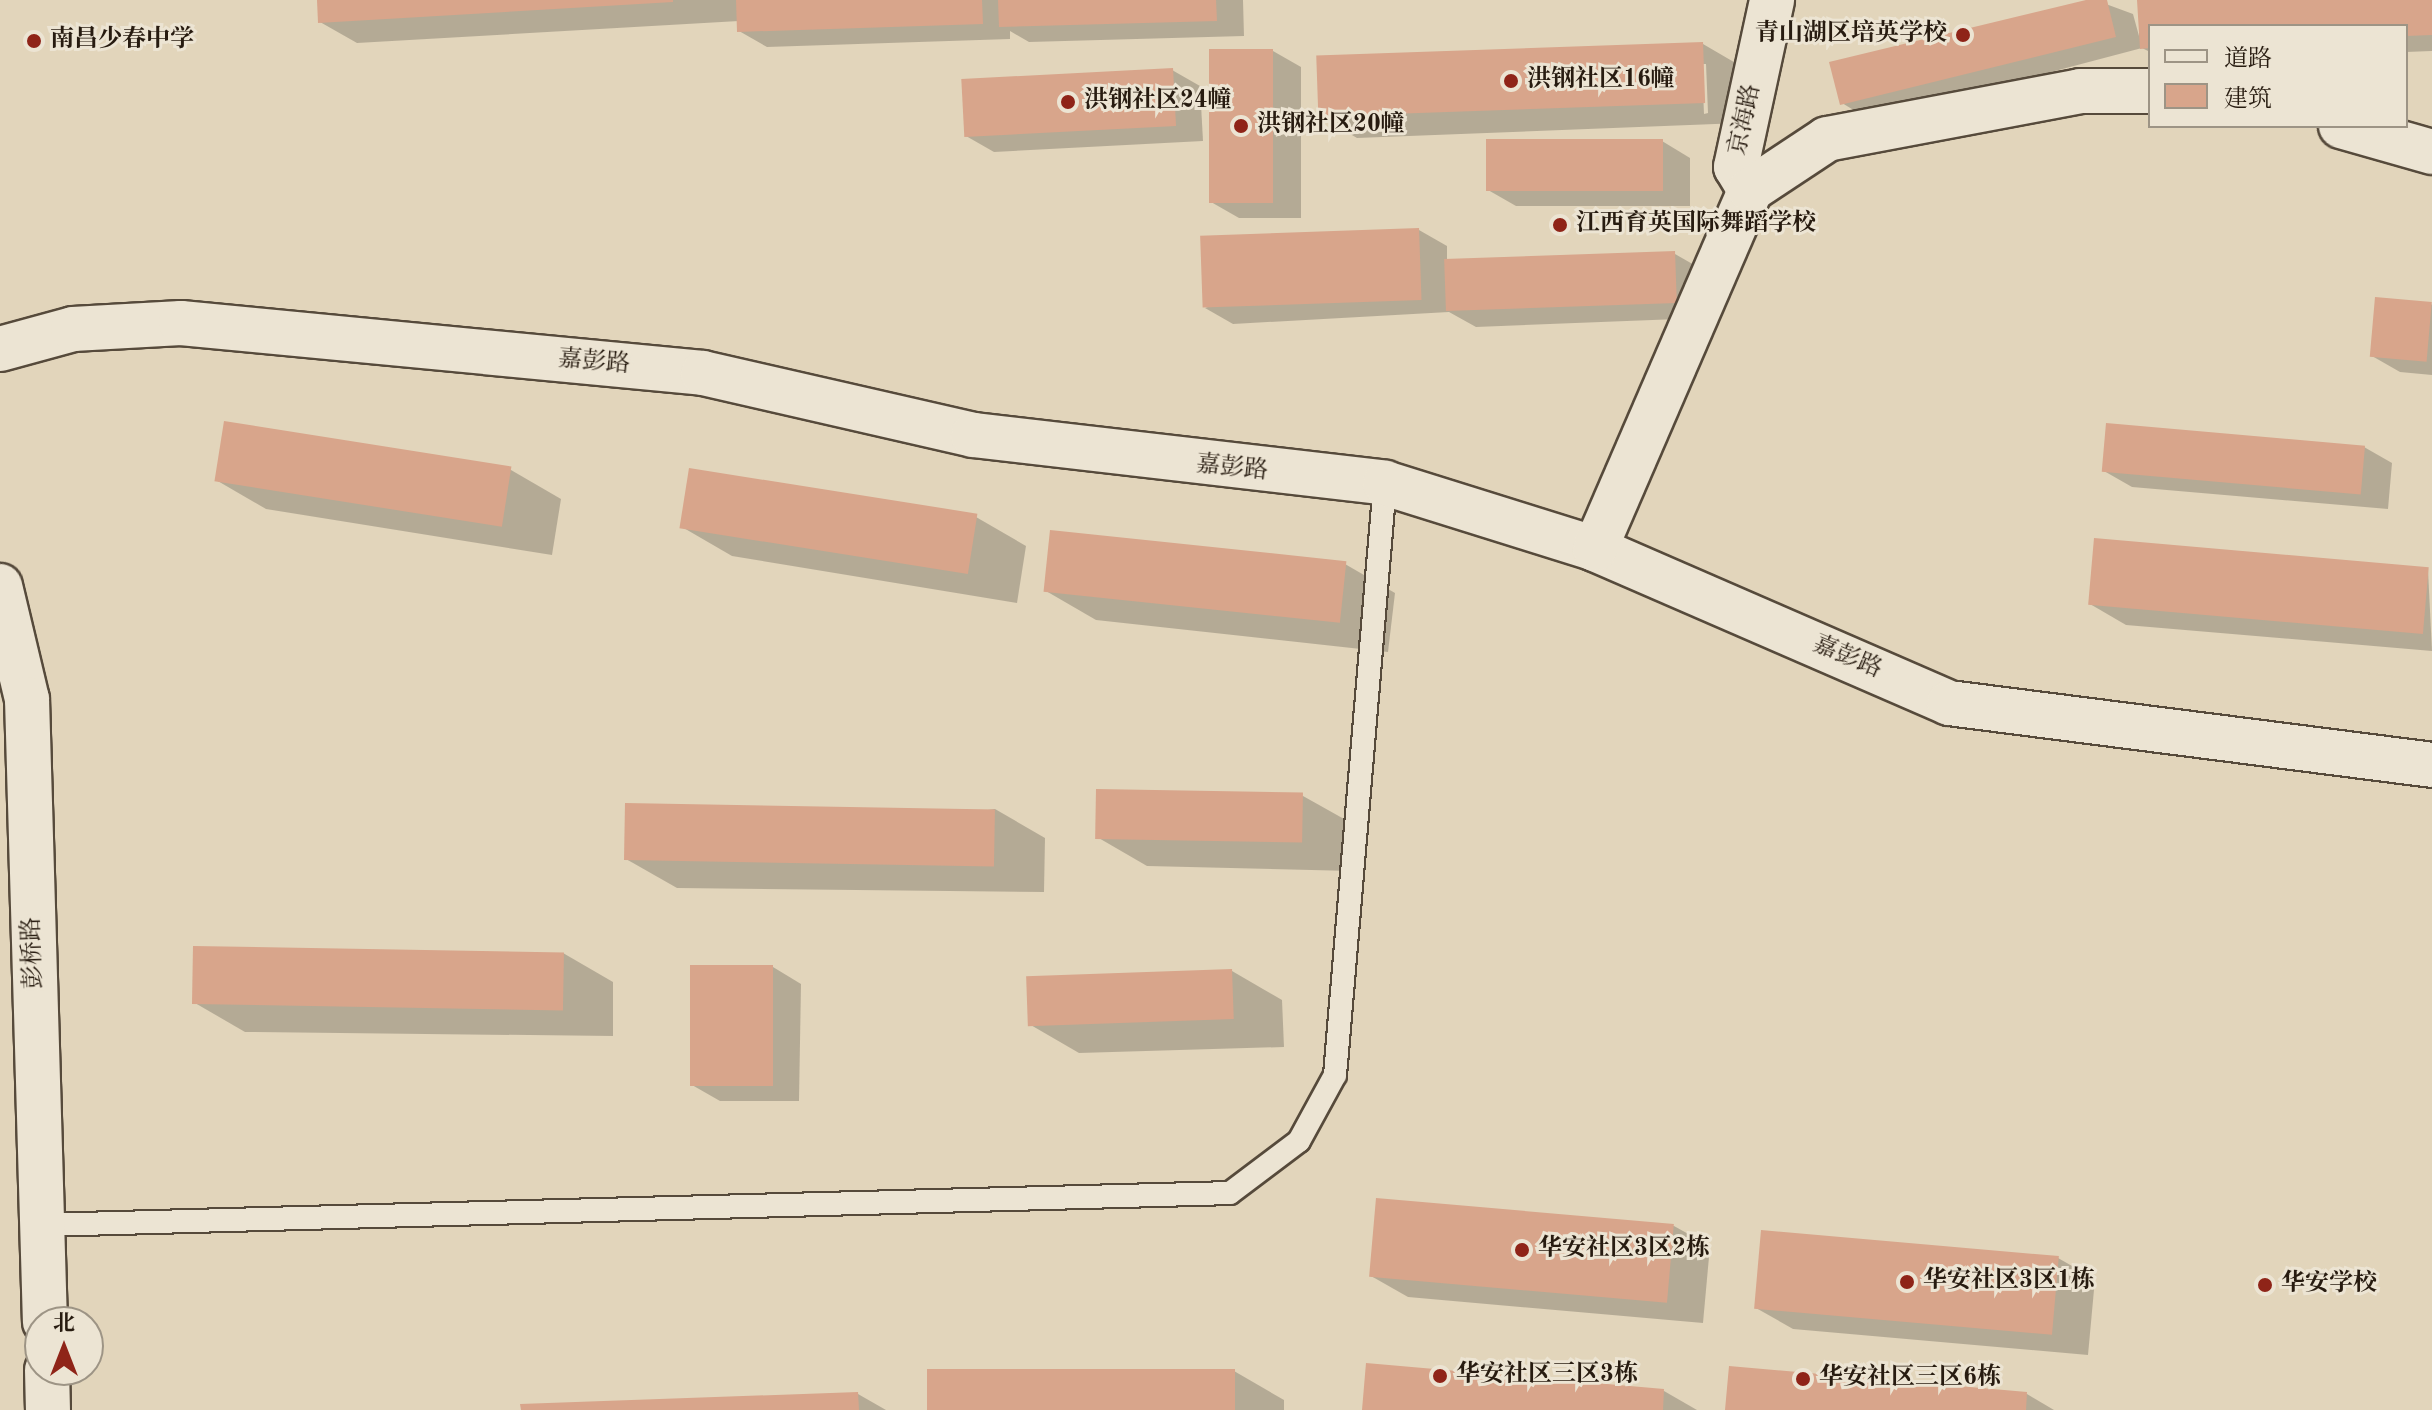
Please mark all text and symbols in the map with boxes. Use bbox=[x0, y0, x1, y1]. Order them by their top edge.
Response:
place label: 青山湖区培英学校 bbox=[1755, 21, 1947, 49]
legend bbox=[2148, 24, 2408, 128]
marker: 青山湖区培英学校 bbox=[1954, 26, 1972, 44]
place label: 南昌少春中学 bbox=[50, 27, 194, 55]
marker: 南昌少春中学 bbox=[25, 32, 43, 50]
text: 道路 bbox=[2224, 48, 2272, 72]
place label: 洪钢社区16幢 bbox=[1527, 67, 1675, 95]
marker: 洪钢社区16幢 bbox=[1502, 72, 1520, 90]
street label: 京海路 bbox=[1724, 82, 1768, 158]
place label: 洪钢社区24幢 bbox=[1084, 88, 1232, 116]
text: 建筑 bbox=[2224, 88, 2272, 112]
marker: 洪钢社区24幢 bbox=[1059, 93, 1077, 111]
place label: 洪钢社区20幢 bbox=[1257, 112, 1405, 140]
marker: 洪钢社区20幢 bbox=[1232, 117, 1250, 135]
place label: 江西育英国际舞蹈学校 bbox=[1576, 211, 1816, 239]
marker: 江西育英国际舞蹈学校 bbox=[1551, 216, 1569, 234]
street label: 嘉彭路 bbox=[557, 346, 631, 380]
street label: 嘉彭路 bbox=[1195, 451, 1269, 487]
street label: 嘉彭路 bbox=[1808, 631, 1886, 685]
street label: 彭桥路 bbox=[18, 917, 50, 989]
place label: 华安社区3区2栋 bbox=[1538, 1236, 1710, 1264]
marker: 华安社区3区2栋 bbox=[1513, 1241, 1531, 1259]
place label: 华安社区3区1栋 bbox=[1923, 1268, 2095, 1296]
place label: 华安学校 bbox=[2281, 1271, 2377, 1299]
marker: 华安社区3区1栋 bbox=[1898, 1273, 1916, 1291]
marker: 华安学校 bbox=[2256, 1276, 2274, 1294]
north arrow bbox=[24, 1306, 104, 1386]
text: 北 bbox=[53, 1313, 75, 1335]
place label: 华安社区三区3栋 bbox=[1456, 1362, 1638, 1390]
place label: 华安社区三区6栋 bbox=[1819, 1365, 2001, 1393]
marker: 华安社区三区3栋 bbox=[1431, 1367, 1449, 1385]
marker: 华安社区三区6栋 bbox=[1794, 1370, 1812, 1388]

